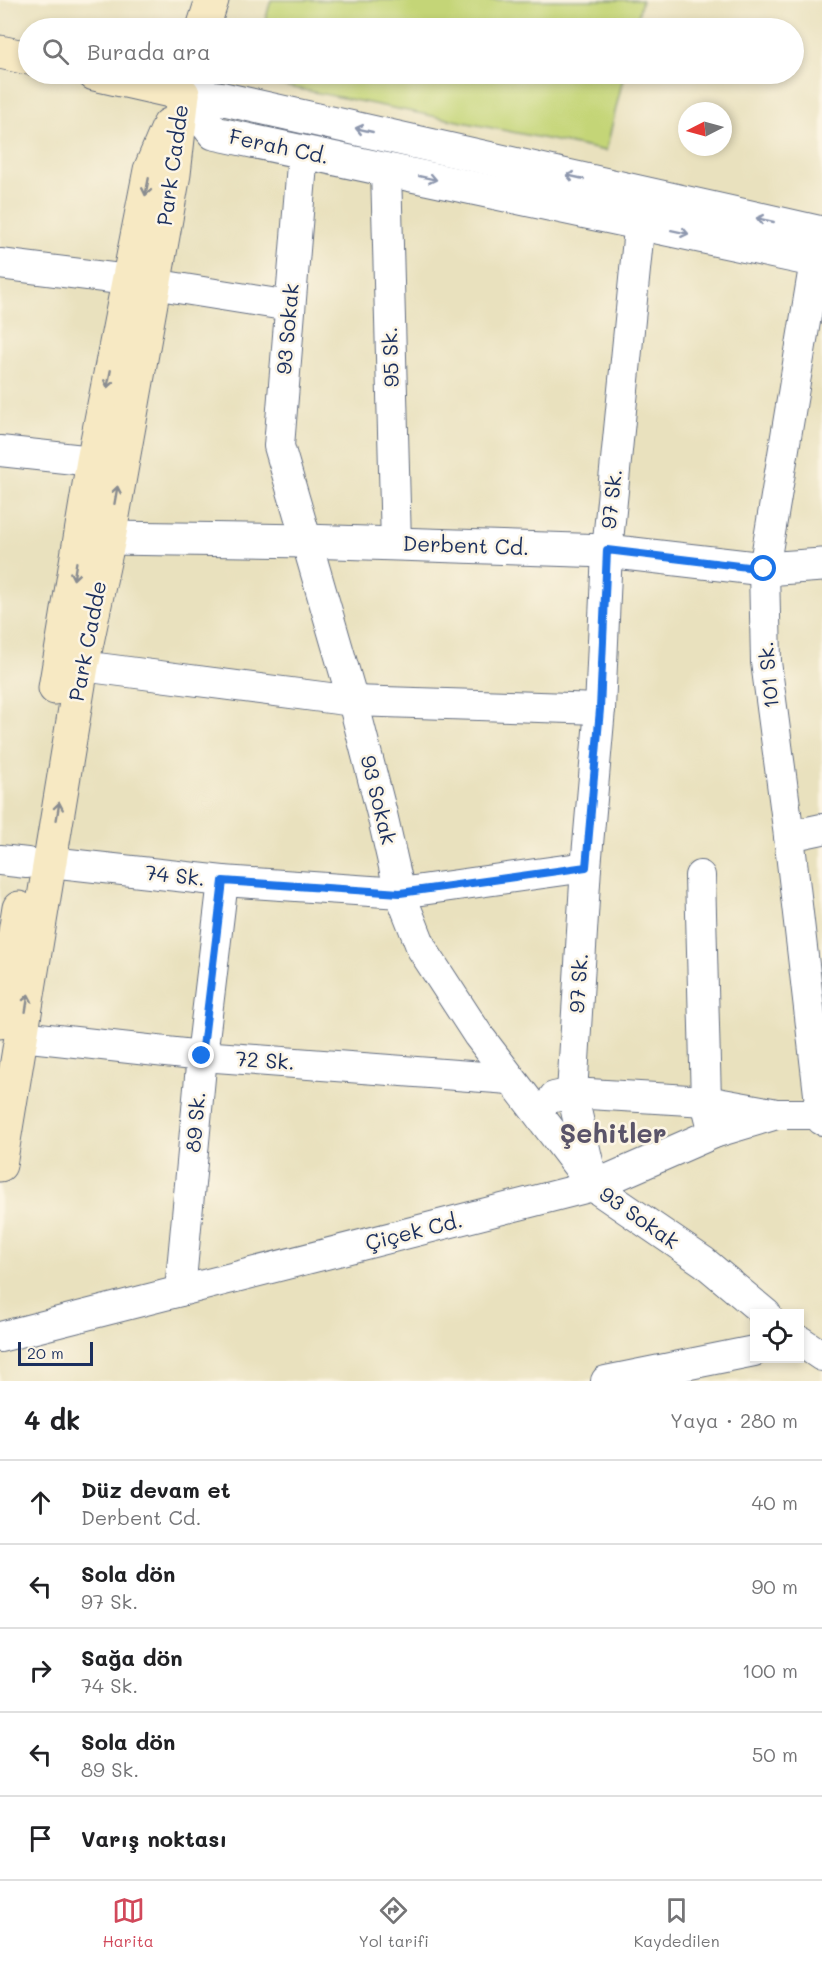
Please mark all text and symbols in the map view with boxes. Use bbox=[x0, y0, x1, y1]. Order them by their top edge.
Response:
search box bbox=[18, 18, 804, 84]
icon: search bbox=[39, 35, 72, 68]
text: Burada ara bbox=[87, 37, 211, 66]
street label: Park Cadde bbox=[150, 102, 193, 227]
north arrow bbox=[678, 102, 732, 156]
street label: Ferah Cd. bbox=[227, 122, 332, 169]
one-way arrow bbox=[355, 124, 374, 136]
one-way arrow bbox=[565, 171, 584, 183]
one-way arrow bbox=[418, 173, 437, 185]
one-way arrow bbox=[141, 177, 152, 197]
one-way arrow bbox=[756, 214, 775, 225]
one-way arrow bbox=[670, 227, 690, 238]
street label: 93 Sokak bbox=[269, 282, 304, 375]
street label: 95 Sk. bbox=[375, 326, 404, 388]
one-way arrow bbox=[103, 368, 114, 388]
street label: 97 Sk. bbox=[594, 468, 627, 530]
one-way arrow bbox=[111, 486, 122, 506]
street label: Derbent Cd. bbox=[402, 529, 530, 560]
route start bbox=[750, 555, 776, 581]
one-way arrow bbox=[69, 560, 80, 580]
street label: Park Cadde bbox=[62, 578, 111, 703]
street label: 101 Sk. bbox=[751, 640, 784, 710]
street label: 93 Sokak bbox=[355, 752, 404, 847]
one-way arrow bbox=[53, 801, 64, 821]
street label: 74 Sk. bbox=[144, 858, 206, 891]
street label: 97 Sk. bbox=[562, 952, 593, 1014]
one-way arrow bbox=[21, 994, 32, 1014]
route end bbox=[188, 1042, 214, 1068]
street label: 72 Sk. bbox=[235, 1044, 296, 1075]
street label: 89 Sk. bbox=[178, 1090, 211, 1153]
district label: Şehitler bbox=[559, 1115, 667, 1150]
street label: 93 Sokak bbox=[595, 1180, 685, 1254]
street label: Çiçek Cd. bbox=[362, 1205, 465, 1256]
map controls bbox=[750, 1309, 804, 1363]
button: locate bbox=[750, 1309, 804, 1363]
scale bar bbox=[18, 1339, 93, 1366]
text: 20 m bbox=[27, 1342, 64, 1363]
text: 4 dk bbox=[24, 1403, 80, 1437]
text: Yaya · 280 m bbox=[670, 1407, 798, 1433]
text: Düz devam et bbox=[81, 1475, 230, 1504]
icon: ahead bbox=[24, 1486, 57, 1519]
text: 40 m bbox=[752, 1489, 798, 1515]
text: Derbent Cd. bbox=[81, 1504, 201, 1530]
text: Sola dön bbox=[81, 1559, 175, 1588]
icon: left bbox=[24, 1570, 57, 1603]
text: 90 m bbox=[752, 1573, 798, 1599]
text: 97 Sk. bbox=[81, 1588, 138, 1614]
text: Sağa dön bbox=[81, 1643, 183, 1672]
icon: right bbox=[24, 1654, 57, 1687]
text: 100 m bbox=[742, 1657, 798, 1683]
text: 74 Sk. bbox=[81, 1672, 138, 1698]
text: Sola dön bbox=[81, 1727, 175, 1756]
icon: left bbox=[24, 1738, 57, 1771]
text: 50 m bbox=[752, 1741, 798, 1767]
text: 89 Sk. bbox=[81, 1756, 139, 1782]
icon: arrive bbox=[24, 1822, 57, 1855]
text: Varış noktası bbox=[81, 1824, 227, 1853]
tab: Harita bbox=[102, 1894, 154, 1951]
tab: Yol tarifi bbox=[359, 1894, 429, 1951]
tab: Kaydedilen bbox=[634, 1894, 720, 1951]

